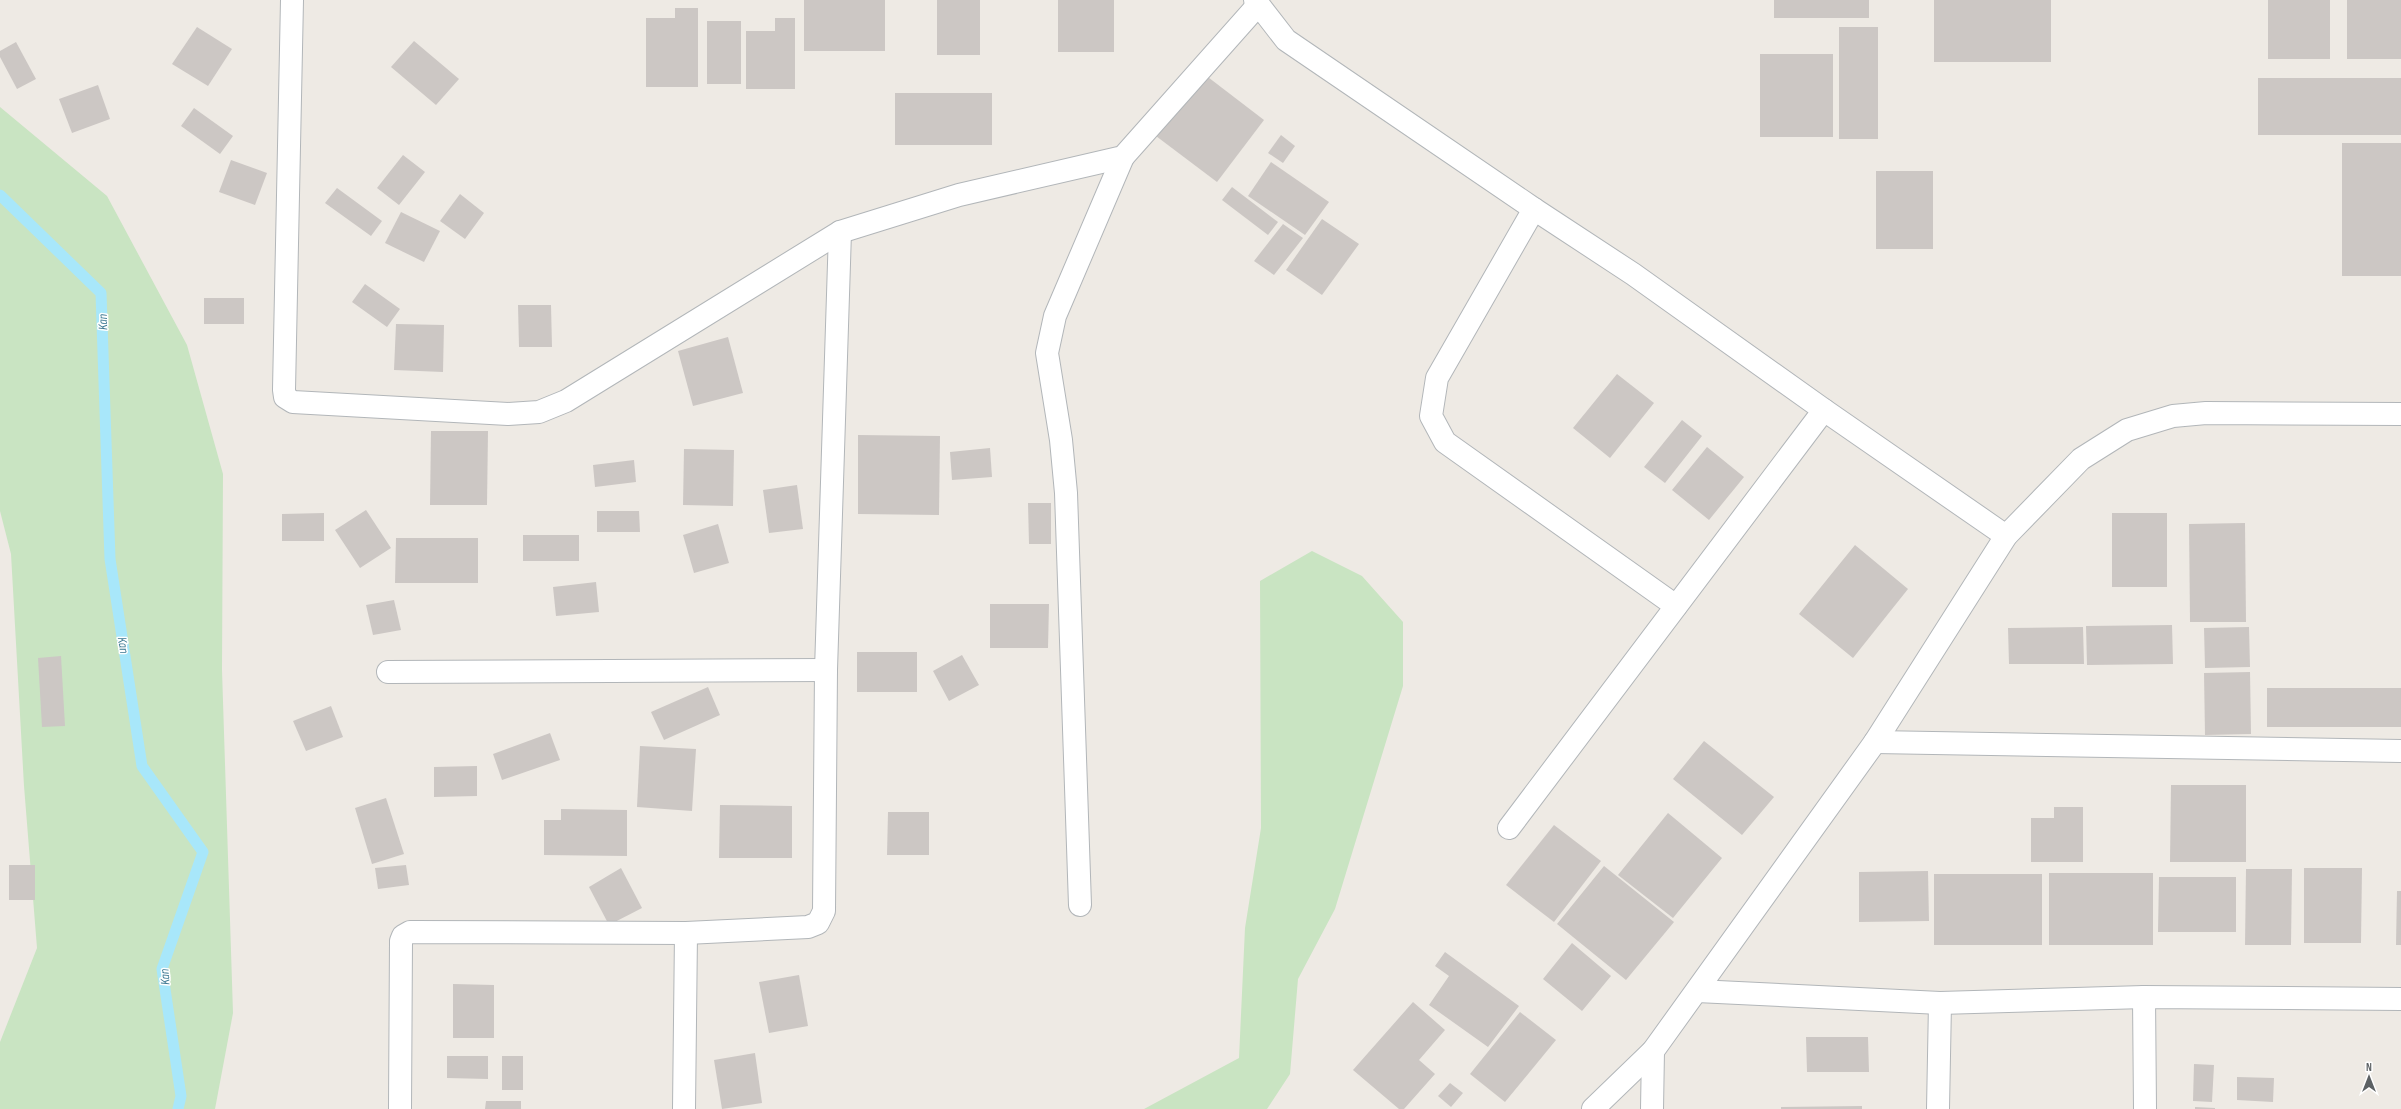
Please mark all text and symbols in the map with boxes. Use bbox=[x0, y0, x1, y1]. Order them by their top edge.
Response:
water label: Kan bbox=[95, 313, 111, 330]
water label: Kan bbox=[114, 636, 132, 655]
water label: Kan bbox=[157, 968, 173, 985]
north arrow bbox=[2349, 1057, 2389, 1097]
text: N bbox=[2366, 1061, 2372, 1074]

